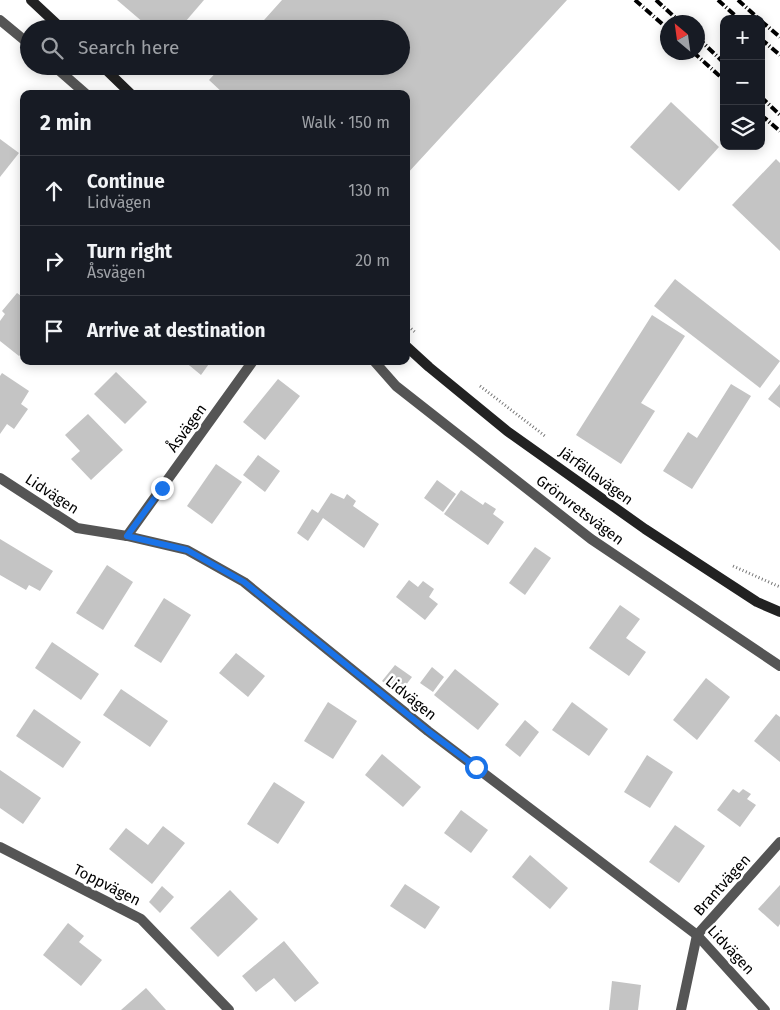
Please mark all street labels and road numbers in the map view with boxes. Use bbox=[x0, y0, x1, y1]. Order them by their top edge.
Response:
street label: Åsvägen bbox=[164, 400, 210, 456]
street label: Järfällavägen bbox=[555, 443, 637, 509]
street label: Lidvägen bbox=[22, 470, 82, 518]
street label: Grönvretsvägen bbox=[533, 471, 627, 549]
street label: Lidvägen bbox=[382, 672, 440, 724]
street label: Brantvägen bbox=[690, 851, 754, 919]
street label: Toppvägen bbox=[70, 860, 144, 910]
street label: Lidvägen bbox=[704, 922, 758, 978]

